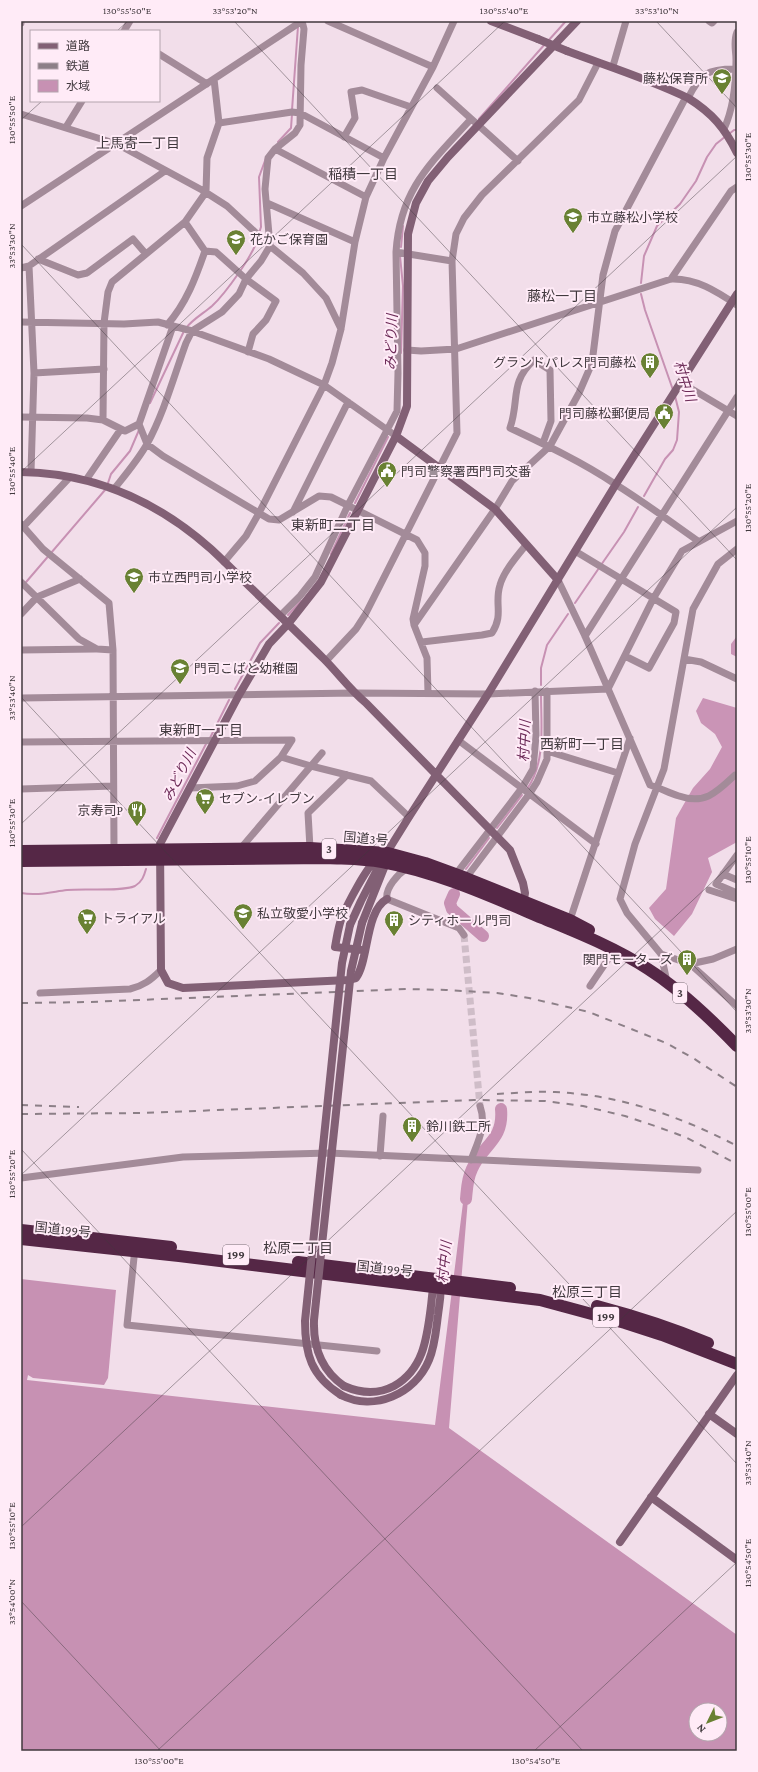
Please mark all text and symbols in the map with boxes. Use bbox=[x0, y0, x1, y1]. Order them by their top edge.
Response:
text: 130°55'50"E bbox=[103, 5, 152, 16]
text: 33°53'20"N bbox=[212, 5, 258, 16]
text: 130°55'40"E bbox=[480, 5, 529, 16]
text: 33°53'10"N bbox=[635, 5, 679, 16]
legend bbox=[30, 30, 160, 102]
text: 道路 bbox=[66, 39, 90, 53]
text: 鉄道 bbox=[66, 59, 90, 73]
school or university icon: 藤松保育所 bbox=[711, 67, 733, 95]
place label: 藤松保育所 bbox=[643, 71, 708, 86]
text: 水域 bbox=[66, 79, 90, 93]
text: 130°55'50"E bbox=[6, 95, 17, 144]
text: 130°55'30"E bbox=[742, 132, 753, 181]
district label: 上馬寄一丁目 bbox=[96, 135, 180, 151]
district label: 稲積一丁目 bbox=[328, 166, 398, 182]
school or university icon: 市立藤松小学校 bbox=[562, 206, 584, 234]
place label: 市立藤松小学校 bbox=[587, 210, 678, 225]
text: 33°53'30"N bbox=[6, 223, 17, 269]
school or university icon: 花かご保育園 bbox=[225, 228, 247, 256]
place label: 花かご保育園 bbox=[250, 232, 328, 247]
district label: 藤松一丁目 bbox=[527, 288, 597, 304]
water label: みどり川 bbox=[382, 312, 400, 370]
building icon: グランドパレス門司藤松 bbox=[639, 351, 661, 379]
place label: グランドパレス門司藤松 bbox=[493, 355, 636, 370]
water label: 村中川 bbox=[671, 359, 700, 405]
public building icon: 門司藤松郵便局 bbox=[653, 402, 675, 430]
place label: 門司藤松郵便局 bbox=[559, 406, 650, 421]
text: 130°55'40"E bbox=[6, 446, 17, 495]
public building icon: 門司警察署西門司交番 bbox=[376, 460, 398, 488]
place label: 門司警察署西門司交番 bbox=[401, 464, 531, 479]
text: 130°55'20"E bbox=[742, 483, 753, 532]
district label: 東新町二丁目 bbox=[291, 517, 375, 533]
school or university icon: 市立西門司小学校 bbox=[123, 566, 145, 594]
place label: 市立西門司小学校 bbox=[148, 570, 252, 585]
school or university icon: 門司こばと幼稚園 bbox=[169, 657, 191, 685]
place label: 門司こばと幼稚園 bbox=[194, 661, 298, 676]
text: 33°53'40"N bbox=[6, 675, 17, 721]
water label: 村中川 bbox=[515, 718, 533, 762]
district label: 東新町一丁目 bbox=[159, 722, 243, 738]
district label: 西新町一丁目 bbox=[540, 736, 624, 752]
water label: みどり川 bbox=[159, 745, 200, 804]
supermarket icon: セブン-イレブン bbox=[194, 787, 216, 815]
place label: セブン-イレブン bbox=[219, 791, 315, 806]
text: 130°55'30"E bbox=[6, 798, 17, 847]
restaurant icon: 京寿司P bbox=[126, 799, 148, 827]
place label: 京寿司P bbox=[77, 803, 123, 818]
street label: 国道3号 bbox=[343, 829, 389, 848]
text: 130°55'10"E bbox=[742, 836, 753, 884]
road number: 3 bbox=[322, 839, 336, 859]
school or university icon: 私立敬愛小学校 bbox=[232, 902, 254, 930]
place label: 私立敬愛小学校 bbox=[257, 906, 348, 921]
supermarket icon: トライアル bbox=[76, 907, 98, 935]
building icon: シティホール門司 bbox=[383, 909, 405, 937]
place label: トライアル bbox=[101, 911, 166, 926]
place label: シティホール門司 bbox=[408, 913, 511, 928]
building icon: 関門モーターズ bbox=[676, 948, 698, 976]
place label: 関門モーターズ bbox=[583, 952, 673, 967]
road number: 3 bbox=[673, 983, 687, 1003]
text: 33°53'30"N bbox=[742, 988, 753, 1034]
building icon: 鈴川鉄工所 bbox=[401, 1115, 423, 1143]
place label: 鈴川鉄工所 bbox=[426, 1119, 491, 1134]
text: 130°55'20"E bbox=[6, 1149, 17, 1198]
text: 130°55'00"E bbox=[742, 1187, 753, 1237]
street label: 国道199号 bbox=[34, 1219, 92, 1240]
water label: 村中川 bbox=[434, 1238, 454, 1284]
district label: 松原二丁目 bbox=[263, 1240, 333, 1256]
road number: 199 bbox=[223, 1245, 249, 1265]
street label: 国道199号 bbox=[356, 1258, 414, 1279]
district label: 松原三丁目 bbox=[552, 1284, 622, 1300]
road number: 199 bbox=[593, 1307, 619, 1327]
text: 33°53'40"N bbox=[742, 1440, 753, 1486]
text: 130°55'10"E bbox=[6, 1502, 17, 1550]
text: 130°54'50"E bbox=[742, 1538, 753, 1587]
text: 33°54'00"N bbox=[6, 1578, 17, 1625]
north arrow bbox=[688, 1702, 728, 1742]
text: N bbox=[693, 1722, 708, 1736]
text: 130°55'00"E bbox=[134, 1755, 184, 1766]
text: 130°54'50"E bbox=[512, 1755, 561, 1766]

